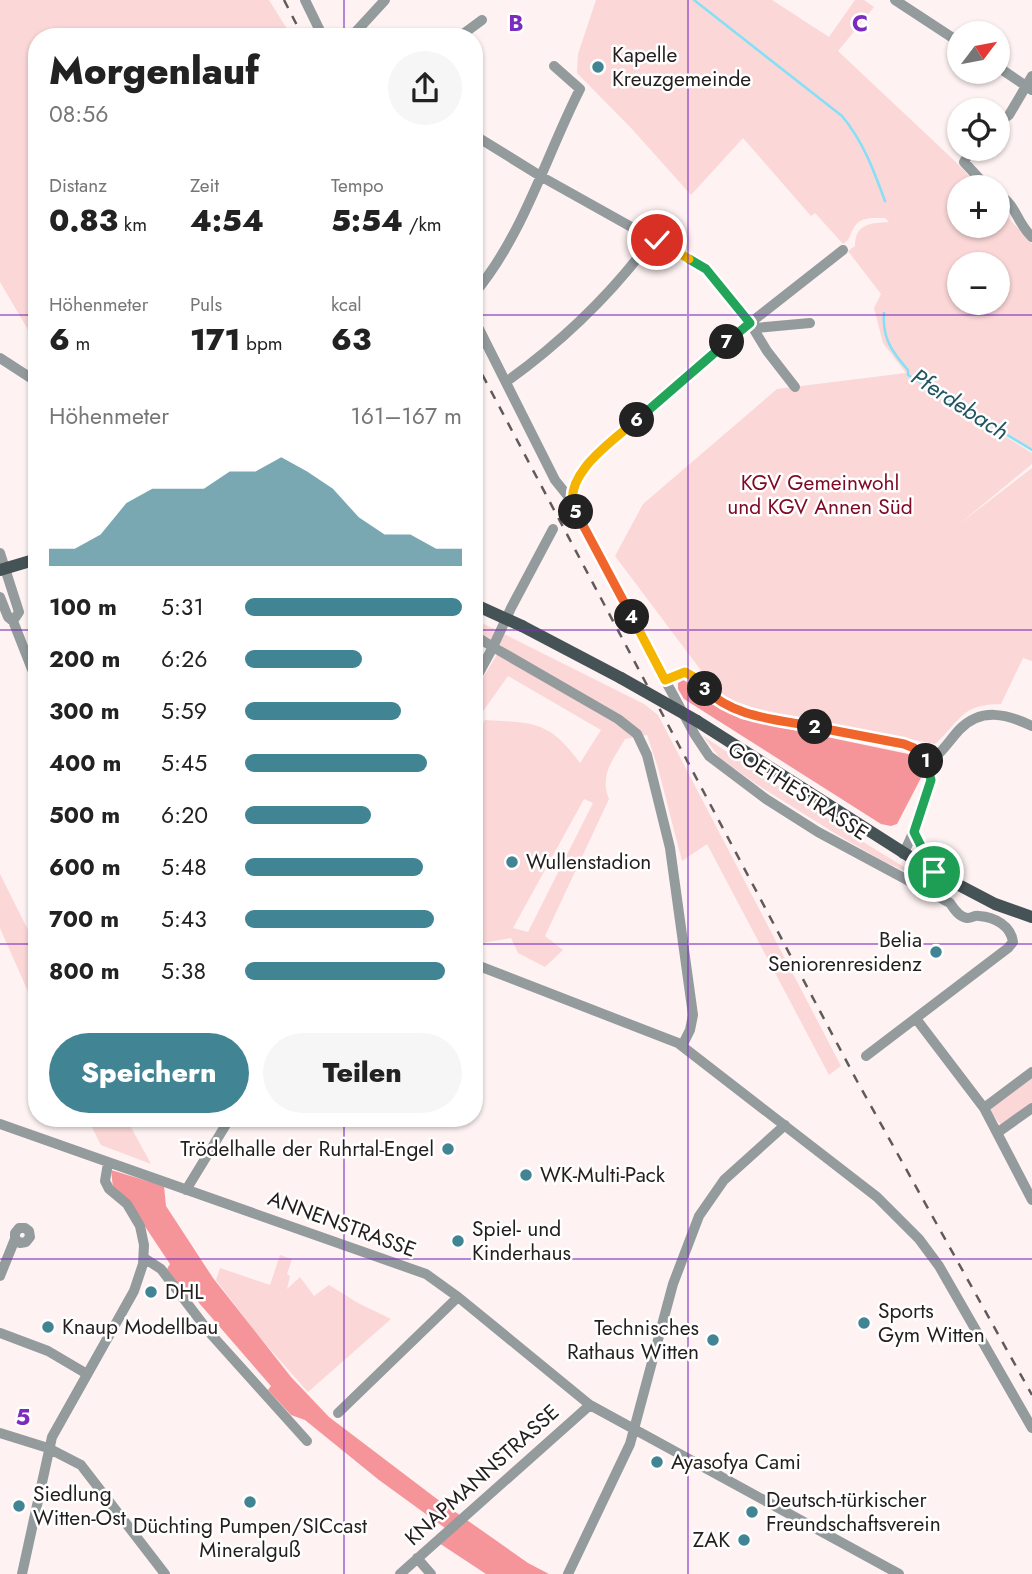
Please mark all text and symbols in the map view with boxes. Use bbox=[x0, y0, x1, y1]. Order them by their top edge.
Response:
text: B bbox=[508, 6, 524, 40]
text: C bbox=[852, 6, 868, 40]
north arrow bbox=[947, 21, 1010, 84]
map controls bbox=[947, 21, 1010, 315]
place label: Kapelle Kreuzgemeinde bbox=[612, 40, 751, 94]
text: Morgenlauf bbox=[49, 43, 259, 98]
button: share bbox=[388, 51, 462, 125]
marker: Kapelle Kreuzgemeinde bbox=[590, 59, 606, 75]
text: 08:56 bbox=[49, 97, 108, 131]
button: locate bbox=[947, 98, 1010, 161]
text: Distanz bbox=[49, 172, 107, 199]
text: Zeit bbox=[190, 172, 219, 199]
text: Tempo bbox=[331, 172, 384, 199]
button: + bbox=[947, 175, 1010, 238]
text: 0.83 bbox=[49, 199, 118, 242]
text: 4:54 bbox=[190, 199, 264, 242]
text: 5:54 bbox=[331, 199, 403, 242]
pin bbox=[627, 210, 687, 270]
text: km bbox=[118, 211, 147, 238]
text: /km bbox=[403, 211, 442, 238]
icon: check bbox=[638, 221, 676, 259]
button: − bbox=[947, 252, 1010, 315]
text: Höhenmeter bbox=[49, 291, 148, 318]
text: Puls bbox=[190, 291, 222, 318]
text: kcal bbox=[331, 291, 362, 318]
text: 6 bbox=[49, 318, 70, 361]
text: 171 bbox=[190, 318, 240, 361]
text: 63 bbox=[331, 318, 371, 361]
pin: 7 bbox=[710, 324, 744, 360]
text: 7 bbox=[721, 328, 732, 355]
text: m bbox=[70, 330, 90, 357]
text: bpm bbox=[240, 330, 283, 357]
water label: Pferdebach bbox=[905, 360, 1015, 448]
text: Höhenmeter bbox=[49, 399, 169, 433]
text: 161–167 m bbox=[351, 399, 462, 433]
pin: 6 bbox=[620, 402, 654, 438]
text: 6 bbox=[630, 406, 643, 433]
park label: KGV Gemeinwohl und KGV Annen Süd bbox=[727, 468, 913, 522]
pin: 5 bbox=[558, 494, 594, 530]
text: 5 bbox=[569, 498, 582, 525]
text: 100 m bbox=[49, 590, 117, 624]
text: 5:31 bbox=[161, 590, 204, 624]
pin: 4 bbox=[614, 600, 650, 634]
text: 4 bbox=[625, 603, 638, 630]
text: 200 m bbox=[49, 642, 120, 676]
text: 6:26 bbox=[161, 642, 207, 676]
pin: 3 bbox=[688, 672, 722, 706]
text: 3 bbox=[699, 675, 710, 702]
text: 300 m bbox=[49, 694, 120, 728]
text: 5:59 bbox=[161, 694, 207, 728]
pin: 2 bbox=[798, 710, 832, 744]
text: 2 bbox=[808, 713, 821, 740]
street label: GOETHESTRASSE bbox=[722, 734, 874, 848]
pin: 1 bbox=[908, 744, 944, 778]
text: 400 m bbox=[49, 746, 121, 780]
text: 5:45 bbox=[161, 746, 207, 780]
text: 1 bbox=[921, 747, 930, 774]
text: 500 m bbox=[49, 798, 120, 832]
text: 6:20 bbox=[161, 798, 208, 832]
pin bbox=[904, 842, 964, 902]
place label: Wullenstadion bbox=[526, 847, 651, 877]
text: 600 m bbox=[49, 850, 121, 884]
text: 5:48 bbox=[161, 850, 207, 884]
icon: arrive bbox=[915, 853, 953, 891]
marker: Wullenstadion bbox=[504, 854, 520, 870]
text: 700 m bbox=[49, 902, 119, 936]
text: 5:43 bbox=[161, 902, 207, 936]
place label: Belia Seniorenresidenz bbox=[768, 925, 922, 979]
marker: Belia Seniorenresidenz bbox=[928, 944, 944, 960]
text: 800 m bbox=[49, 954, 120, 988]
text: 5:38 bbox=[161, 954, 206, 988]
button: Speichern bbox=[49, 1033, 249, 1113]
button: Teilen bbox=[263, 1033, 462, 1113]
place label: Trödelhalle der Ruhrtal-Engel bbox=[180, 1134, 434, 1164]
marker: Trödelhalle der Ruhrtal-Engel bbox=[440, 1141, 456, 1157]
place label: WK-Multi-Pack bbox=[540, 1160, 666, 1190]
marker: WK-Multi-Pack bbox=[518, 1167, 534, 1183]
street label: ANNENSTRASSE bbox=[264, 1183, 420, 1265]
place label: Spiel- und Kinderhaus bbox=[472, 1214, 571, 1268]
marker: Spiel- und Kinderhaus bbox=[450, 1233, 466, 1249]
place label: DHL bbox=[165, 1277, 204, 1307]
marker: DHL bbox=[143, 1284, 159, 1300]
place label: Sports Gym Witten bbox=[878, 1296, 985, 1350]
place label: Knaup Modellbau bbox=[62, 1312, 218, 1342]
place label: Technisches Rathaus Witten bbox=[567, 1313, 699, 1367]
marker: Sports Gym Witten bbox=[856, 1315, 872, 1331]
marker: Knaup Modellbau bbox=[40, 1319, 56, 1335]
marker: Technisches Rathaus Witten bbox=[705, 1332, 721, 1348]
street label: KNAPMANNSTRASSE bbox=[398, 1397, 566, 1553]
text: 5 bbox=[16, 1400, 30, 1434]
place label: Ayasofya Cami bbox=[671, 1447, 801, 1477]
marker: Ayasofya Cami bbox=[649, 1454, 665, 1470]
place label: Siedlung Witten-Ost bbox=[33, 1479, 126, 1533]
place label: Deutsch-türkischer Freundschaftsverein bbox=[766, 1485, 941, 1539]
marker: Düchting Pumpen/SICcast Mineralguß bbox=[242, 1494, 258, 1510]
marker: Siedlung Witten-Ost bbox=[11, 1498, 27, 1514]
marker: Deutsch-türkischer Freundschaftsverein bbox=[744, 1504, 760, 1520]
place label: Düchting Pumpen/SICcast Mineralguß bbox=[133, 1511, 367, 1565]
place label: ZAK bbox=[693, 1525, 730, 1555]
marker: ZAK bbox=[736, 1532, 752, 1548]

